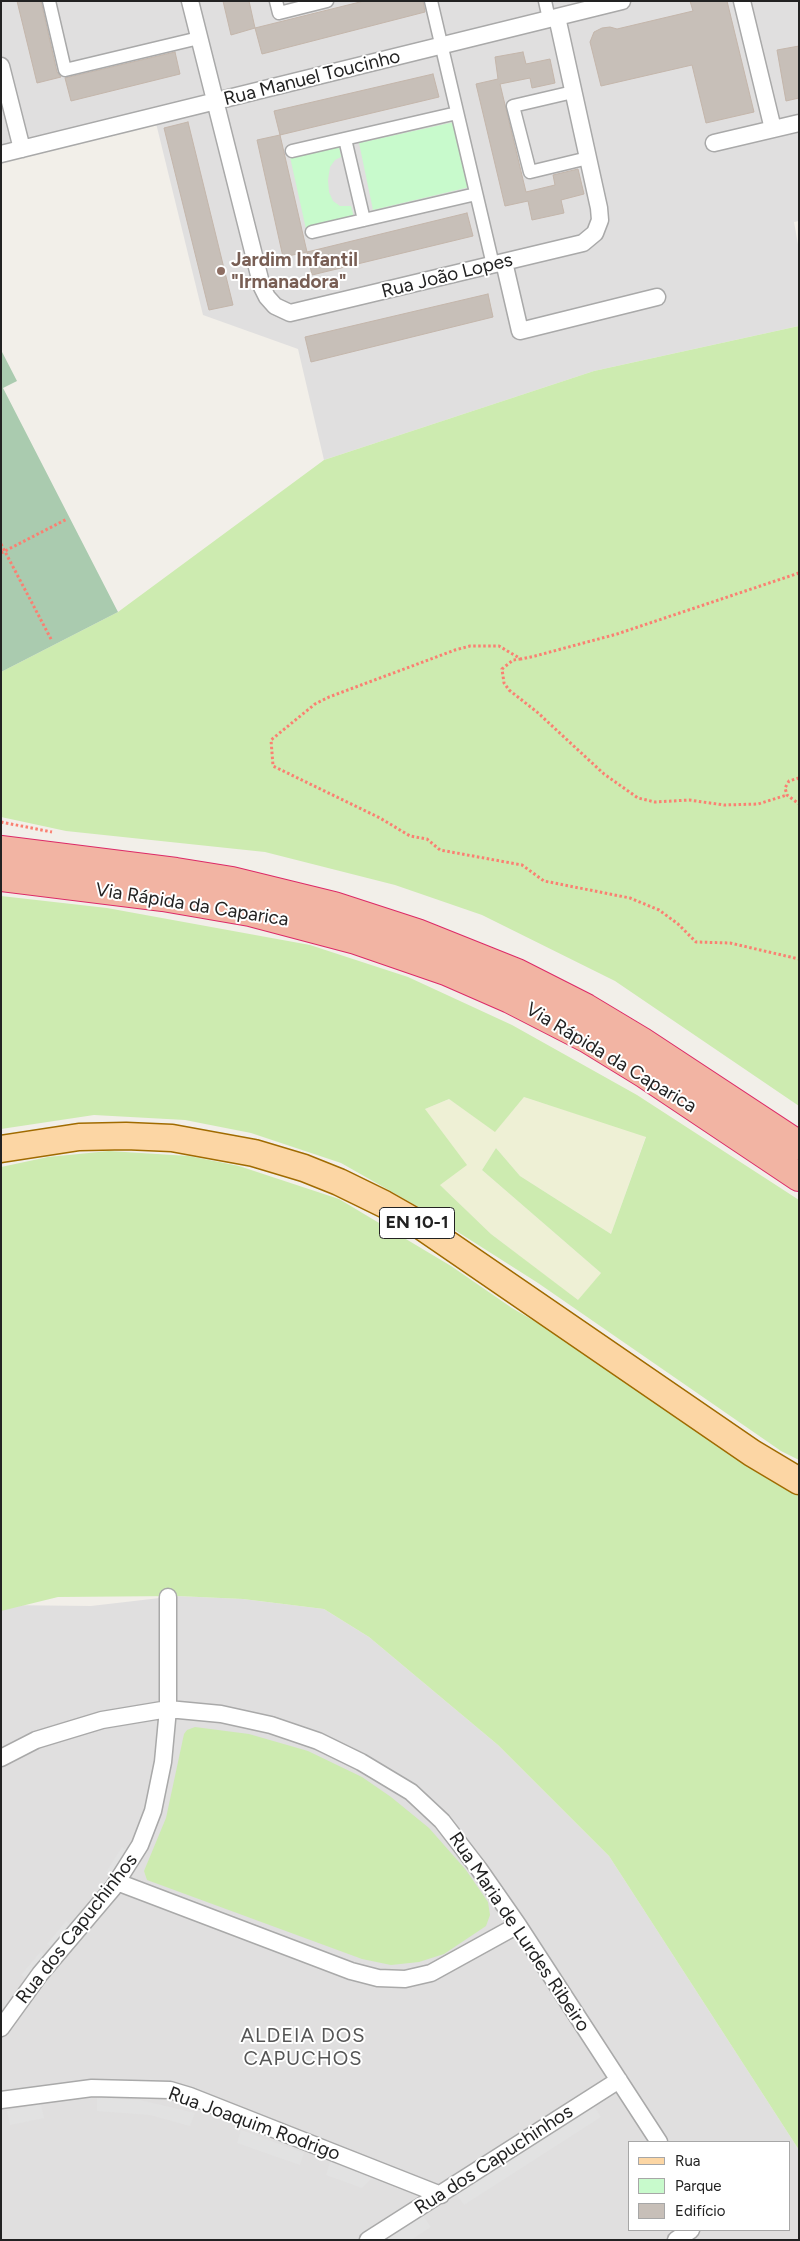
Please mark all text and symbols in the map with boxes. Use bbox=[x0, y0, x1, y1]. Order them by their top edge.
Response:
street label: Rua Manuel Toucinho bbox=[221, 45, 403, 111]
place label: Jardim Infantil "Irmanadora" bbox=[231, 249, 358, 293]
street label: Rua João Lopes bbox=[379, 249, 515, 303]
marker: Jardim Infantil "Irmanadora" bbox=[215, 265, 227, 277]
street label: Via Rápida da Caparica bbox=[94, 878, 290, 932]
street label: Via Rápida da Caparica bbox=[521, 998, 701, 1118]
road number: EN 10-1 bbox=[380, 1208, 454, 1238]
street label: Rua Maria de Lurdes Ribeiro bbox=[444, 1828, 594, 2036]
street label: Rua dos Capuchinhos bbox=[11, 1849, 143, 2009]
district label: ALDEIA DOS CAPUCHOS bbox=[239, 2024, 367, 2071]
street label: Rua Joaquim Rodrigo bbox=[165, 2082, 343, 2166]
street label: Rua dos Capuchinhos bbox=[411, 2100, 577, 2220]
legend bbox=[628, 2141, 790, 2231]
text: Rua bbox=[675, 2152, 700, 2170]
text: Parque bbox=[675, 2177, 722, 2195]
text: Edifício bbox=[675, 2202, 725, 2220]

